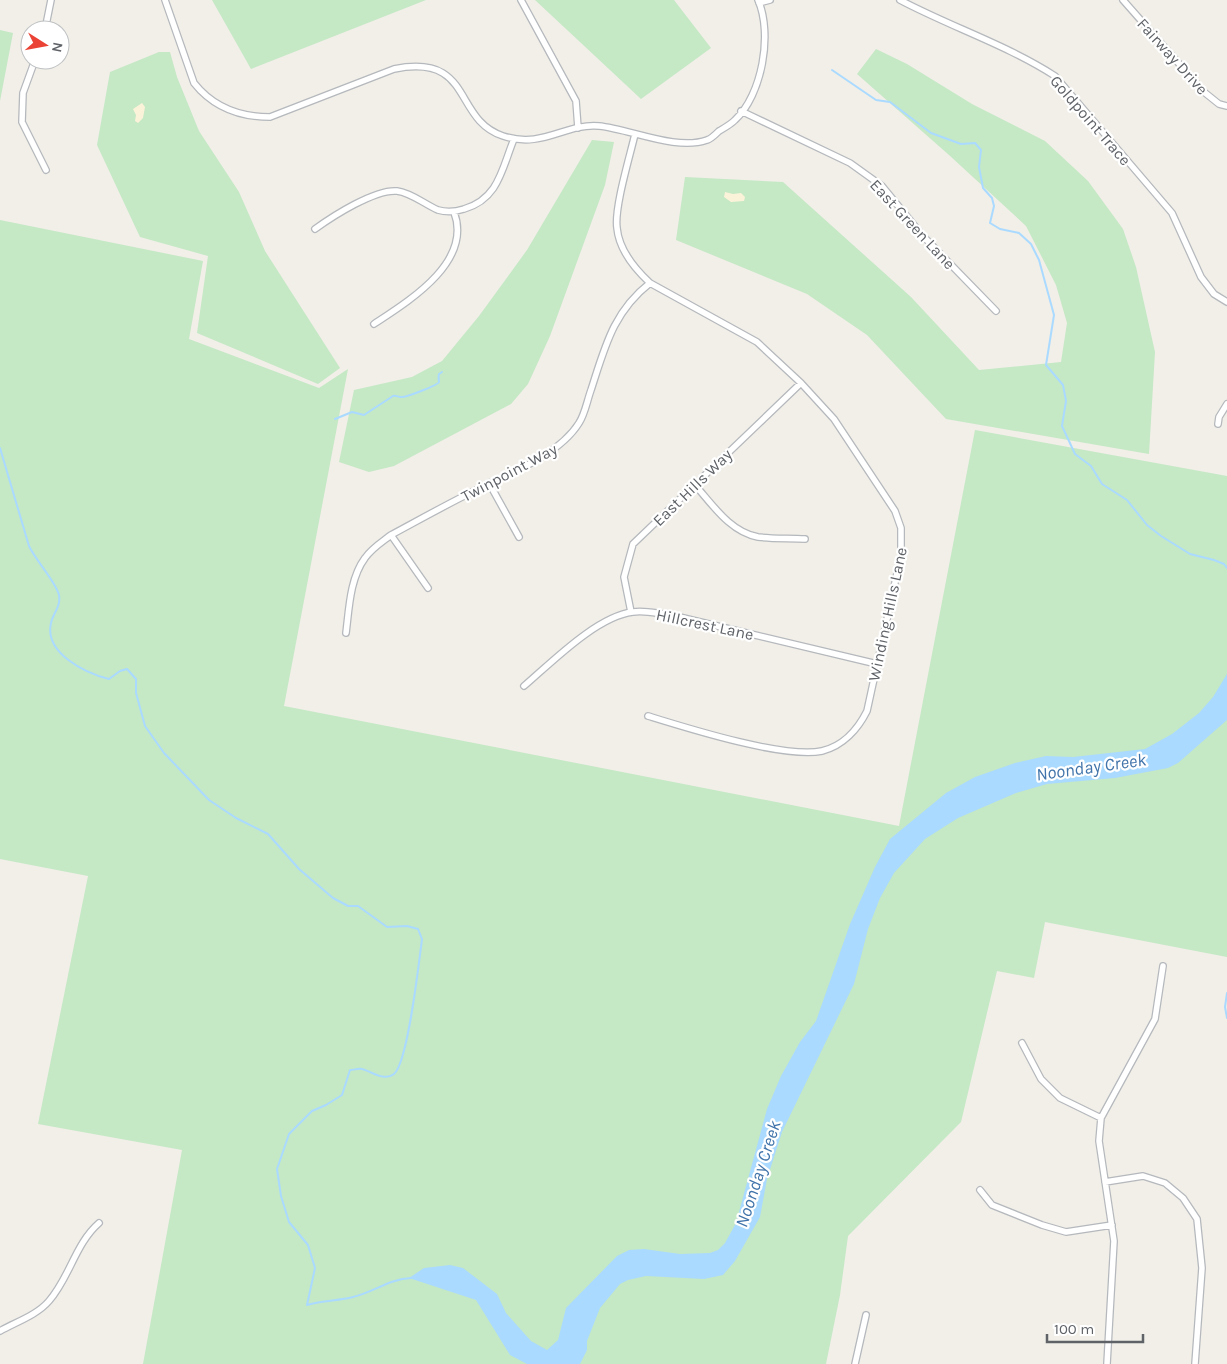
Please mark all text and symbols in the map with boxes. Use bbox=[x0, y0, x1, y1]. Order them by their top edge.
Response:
street label: Fairway Drive bbox=[1133, 14, 1212, 99]
north arrow bbox=[20, 20, 70, 70]
text: N bbox=[48, 41, 67, 54]
street label: Goldpoint Trace bbox=[1046, 71, 1135, 169]
street label: East Green Lane bbox=[866, 175, 959, 273]
street label: Twinpoint Way bbox=[458, 439, 561, 506]
street label: East Hills Way bbox=[649, 444, 736, 530]
street label: Winding Hills Lane bbox=[864, 545, 911, 683]
street label: Hillcrest Lane bbox=[654, 605, 755, 644]
water label: Noonday Creek bbox=[1035, 748, 1148, 786]
water label: Noonday Creek bbox=[730, 1117, 786, 1230]
scale bar bbox=[1047, 1312, 1143, 1344]
text: 100 m bbox=[1054, 1320, 1094, 1338]

